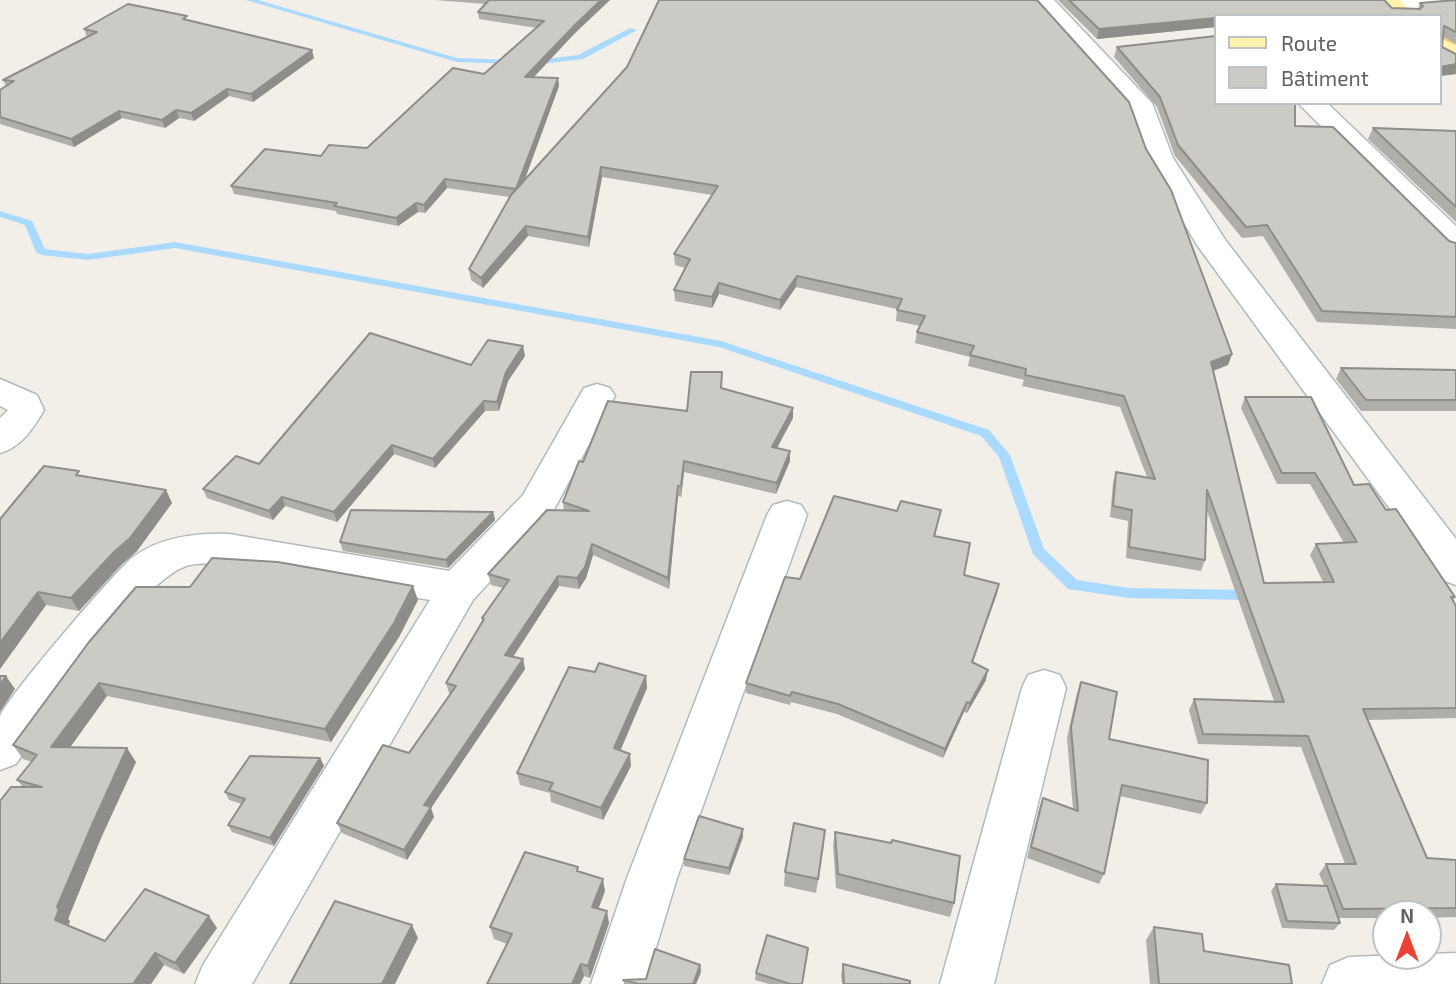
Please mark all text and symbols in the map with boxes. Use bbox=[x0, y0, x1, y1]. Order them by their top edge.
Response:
legend bbox=[1214, 14, 1442, 105]
text: Route bbox=[1281, 30, 1337, 55]
text: Bâtiment bbox=[1281, 65, 1369, 90]
north arrow bbox=[1372, 900, 1442, 970]
text: N bbox=[1400, 904, 1414, 927]

